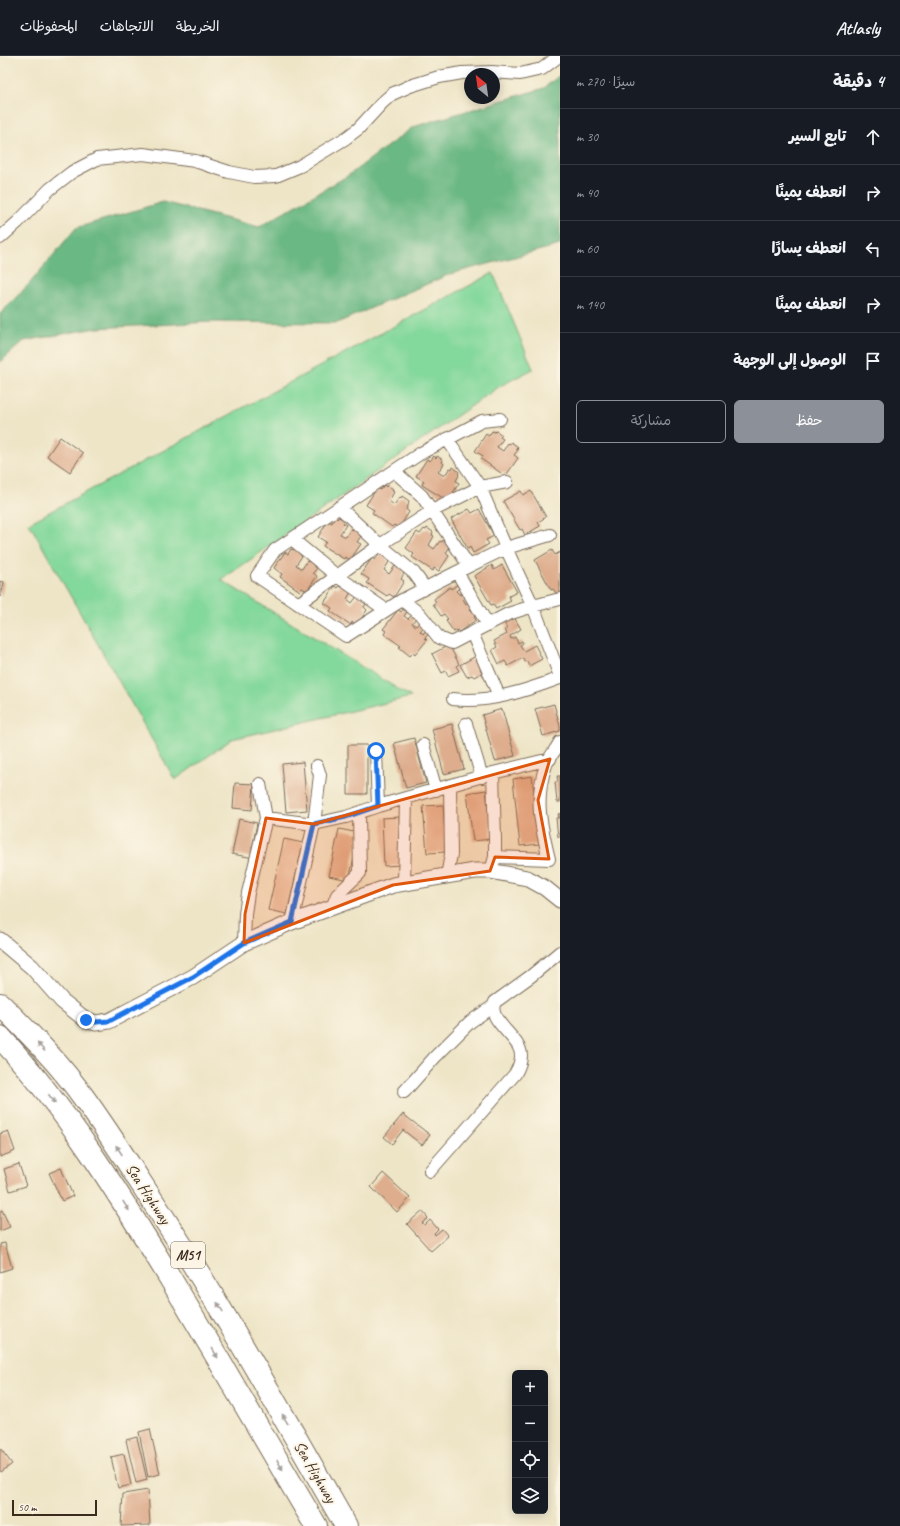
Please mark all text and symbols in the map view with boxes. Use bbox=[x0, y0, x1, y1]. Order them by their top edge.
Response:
text: Atlasly bbox=[836, 16, 880, 40]
text: المحفوظات bbox=[20, 18, 78, 35]
text: الاتجاهات bbox=[100, 18, 154, 35]
text: الخريطة bbox=[176, 18, 219, 35]
north arrow bbox=[464, 68, 500, 104]
text: 4 دقيقة bbox=[833, 71, 884, 92]
text: سيرًا · 270 m bbox=[576, 74, 635, 90]
icon: ahead bbox=[862, 126, 884, 148]
text: تابع السير bbox=[789, 127, 846, 146]
text: 30 m bbox=[576, 129, 598, 145]
icon: right bbox=[862, 182, 884, 204]
text: انعطف يمينًا bbox=[775, 183, 846, 202]
text: 40 m bbox=[576, 185, 598, 201]
icon: left bbox=[862, 238, 884, 260]
text: انعطف يسارًا bbox=[771, 239, 846, 258]
text: 60 m bbox=[576, 241, 598, 257]
icon: right bbox=[862, 294, 884, 316]
text: انعطف يمينًا bbox=[775, 295, 846, 314]
text: 140 m bbox=[576, 297, 604, 313]
icon: arrive bbox=[862, 350, 884, 372]
text: الوصول إلى الوجهة bbox=[733, 351, 846, 370]
button: مشاركة bbox=[576, 400, 726, 443]
button: حفظ bbox=[734, 400, 884, 443]
route start bbox=[367, 742, 385, 760]
route end bbox=[77, 1011, 95, 1029]
one-way arrow bbox=[36, 1042, 45, 1052]
one-way arrow bbox=[48, 1093, 56, 1104]
one-way arrow bbox=[115, 1145, 123, 1155]
street label: Sea Highway bbox=[121, 1160, 176, 1229]
one-way arrow bbox=[122, 1200, 129, 1212]
road number: M51 bbox=[171, 1242, 205, 1268]
one-way arrow bbox=[216, 1301, 223, 1313]
one-way arrow bbox=[211, 1347, 218, 1359]
map controls bbox=[512, 1370, 548, 1514]
button: + bbox=[512, 1370, 548, 1406]
button: − bbox=[512, 1406, 548, 1442]
one-way arrow bbox=[281, 1413, 288, 1425]
street label: Sea Highway bbox=[289, 1437, 342, 1508]
button: locate bbox=[512, 1442, 548, 1478]
one-way arrow bbox=[277, 1459, 284, 1471]
button: layers bbox=[512, 1478, 548, 1514]
scale bar bbox=[12, 1498, 97, 1517]
text: 50 m bbox=[18, 1500, 37, 1514]

